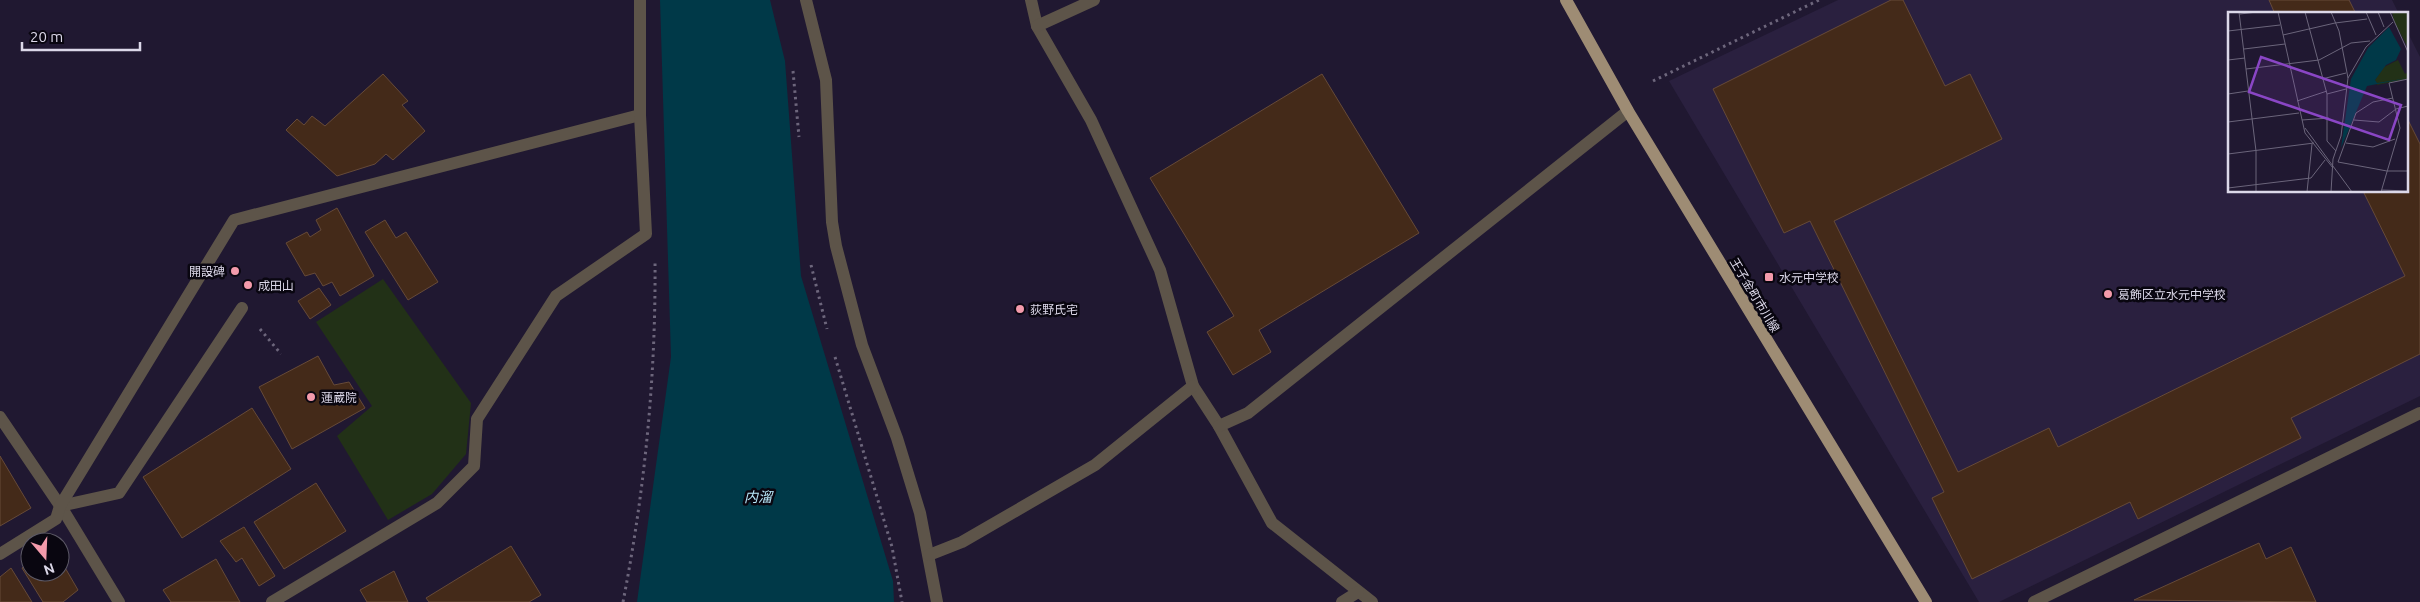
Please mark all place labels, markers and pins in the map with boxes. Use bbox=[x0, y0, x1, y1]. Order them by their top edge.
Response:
place label: 開設碑 bbox=[189, 265, 225, 278]
marker: 開設碑 bbox=[229, 265, 241, 277]
marker: 水元中学校 bbox=[1763, 271, 1775, 283]
place label: 水元中学校 bbox=[1779, 271, 1839, 284]
marker: 成田山 bbox=[242, 279, 254, 291]
place label: 成田山 bbox=[258, 279, 294, 292]
marker: 葛飾区立水元中学校 bbox=[2102, 288, 2114, 300]
place label: 葛飾区立水元中学校 bbox=[2118, 288, 2226, 301]
marker: 荻野氏宅 bbox=[1014, 303, 1026, 315]
place label: 荻野氏宅 bbox=[1030, 303, 1078, 316]
marker: 蓮蔵院 bbox=[305, 391, 317, 403]
place label: 蓮蔵院 bbox=[321, 391, 357, 404]

